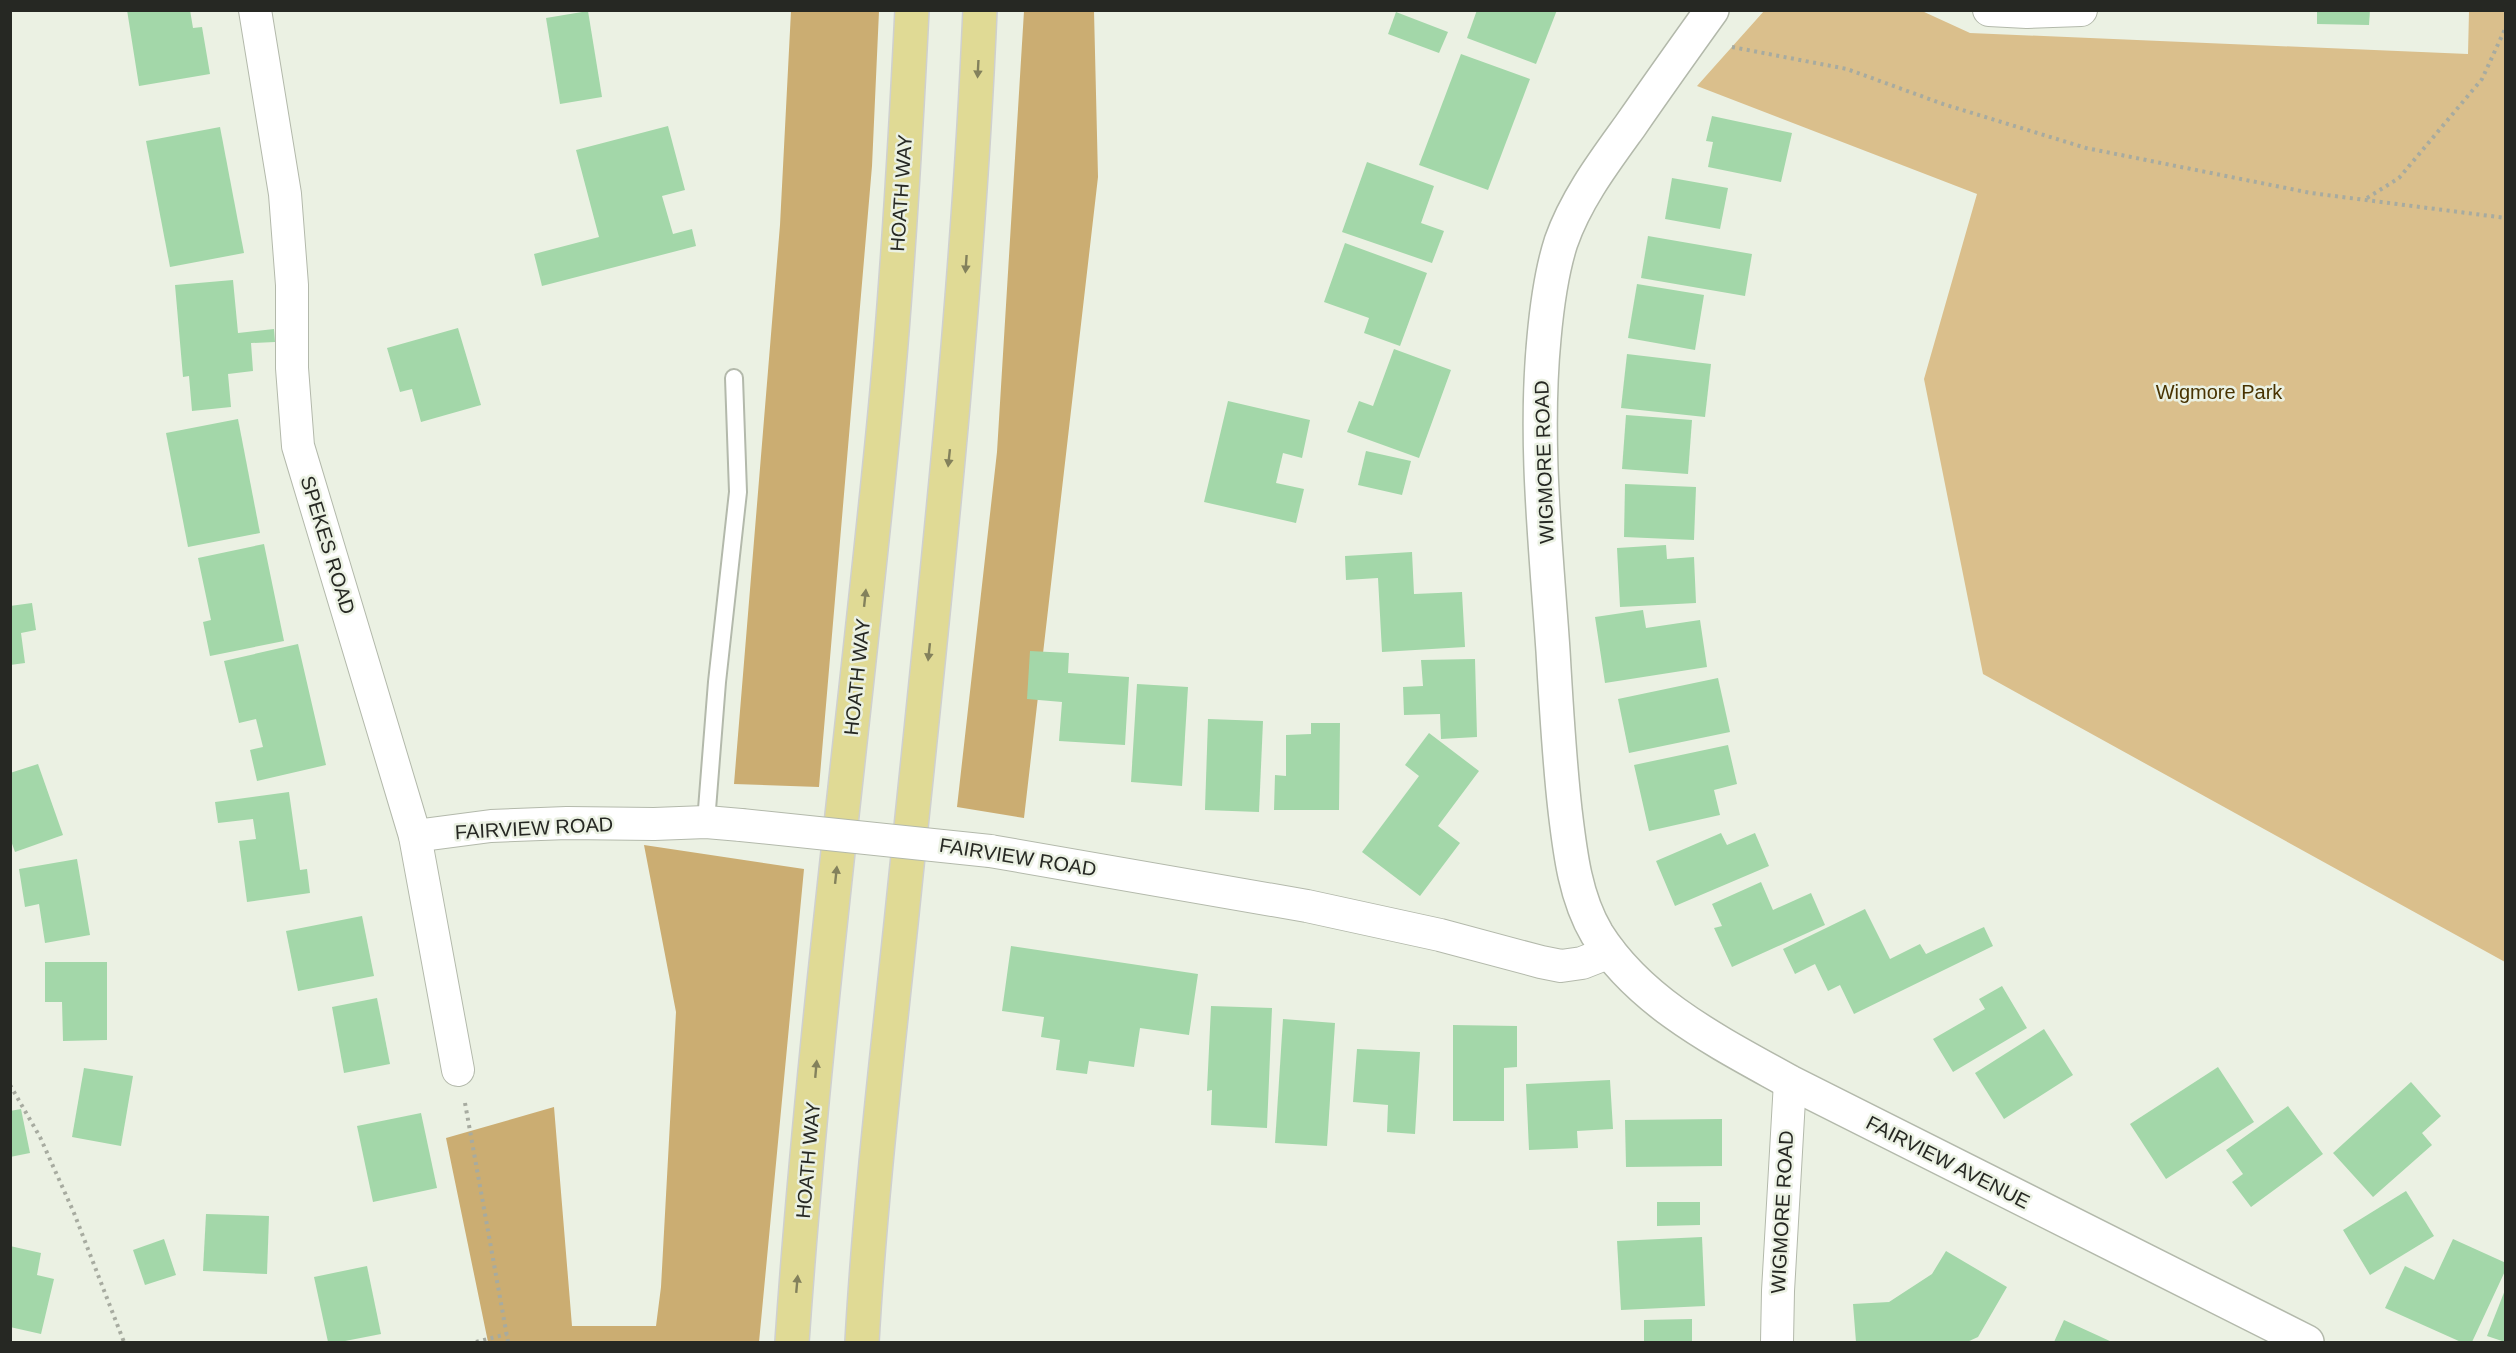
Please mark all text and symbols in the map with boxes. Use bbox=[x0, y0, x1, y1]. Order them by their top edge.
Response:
one-way arrow bbox=[973, 59, 982, 78]
street label: HOATH WAY bbox=[886, 134, 916, 252]
one-way arrow bbox=[961, 254, 970, 273]
street label: WIGMORE ROAD bbox=[1530, 380, 1558, 544]
park label: Wigmore Park bbox=[2156, 381, 2283, 403]
one-way arrow bbox=[944, 448, 954, 467]
street label: SPEKES ROAD bbox=[297, 473, 359, 617]
one-way arrow bbox=[861, 588, 870, 607]
street label: HOATH WAY bbox=[840, 617, 874, 737]
one-way arrow bbox=[924, 642, 934, 661]
street label: FAIRVIEW ROAD bbox=[454, 813, 614, 843]
street label: FAIRVIEW ROAD bbox=[938, 834, 1098, 880]
one-way arrow bbox=[831, 865, 841, 884]
one-way arrow bbox=[811, 1059, 821, 1078]
street label: HOATH WAY bbox=[792, 1101, 824, 1219]
street label: FAIRVIEW AVENUE bbox=[1863, 1111, 2033, 1213]
street label: WIGMORE ROAD bbox=[1767, 1130, 1797, 1294]
one-way arrow bbox=[792, 1275, 802, 1294]

